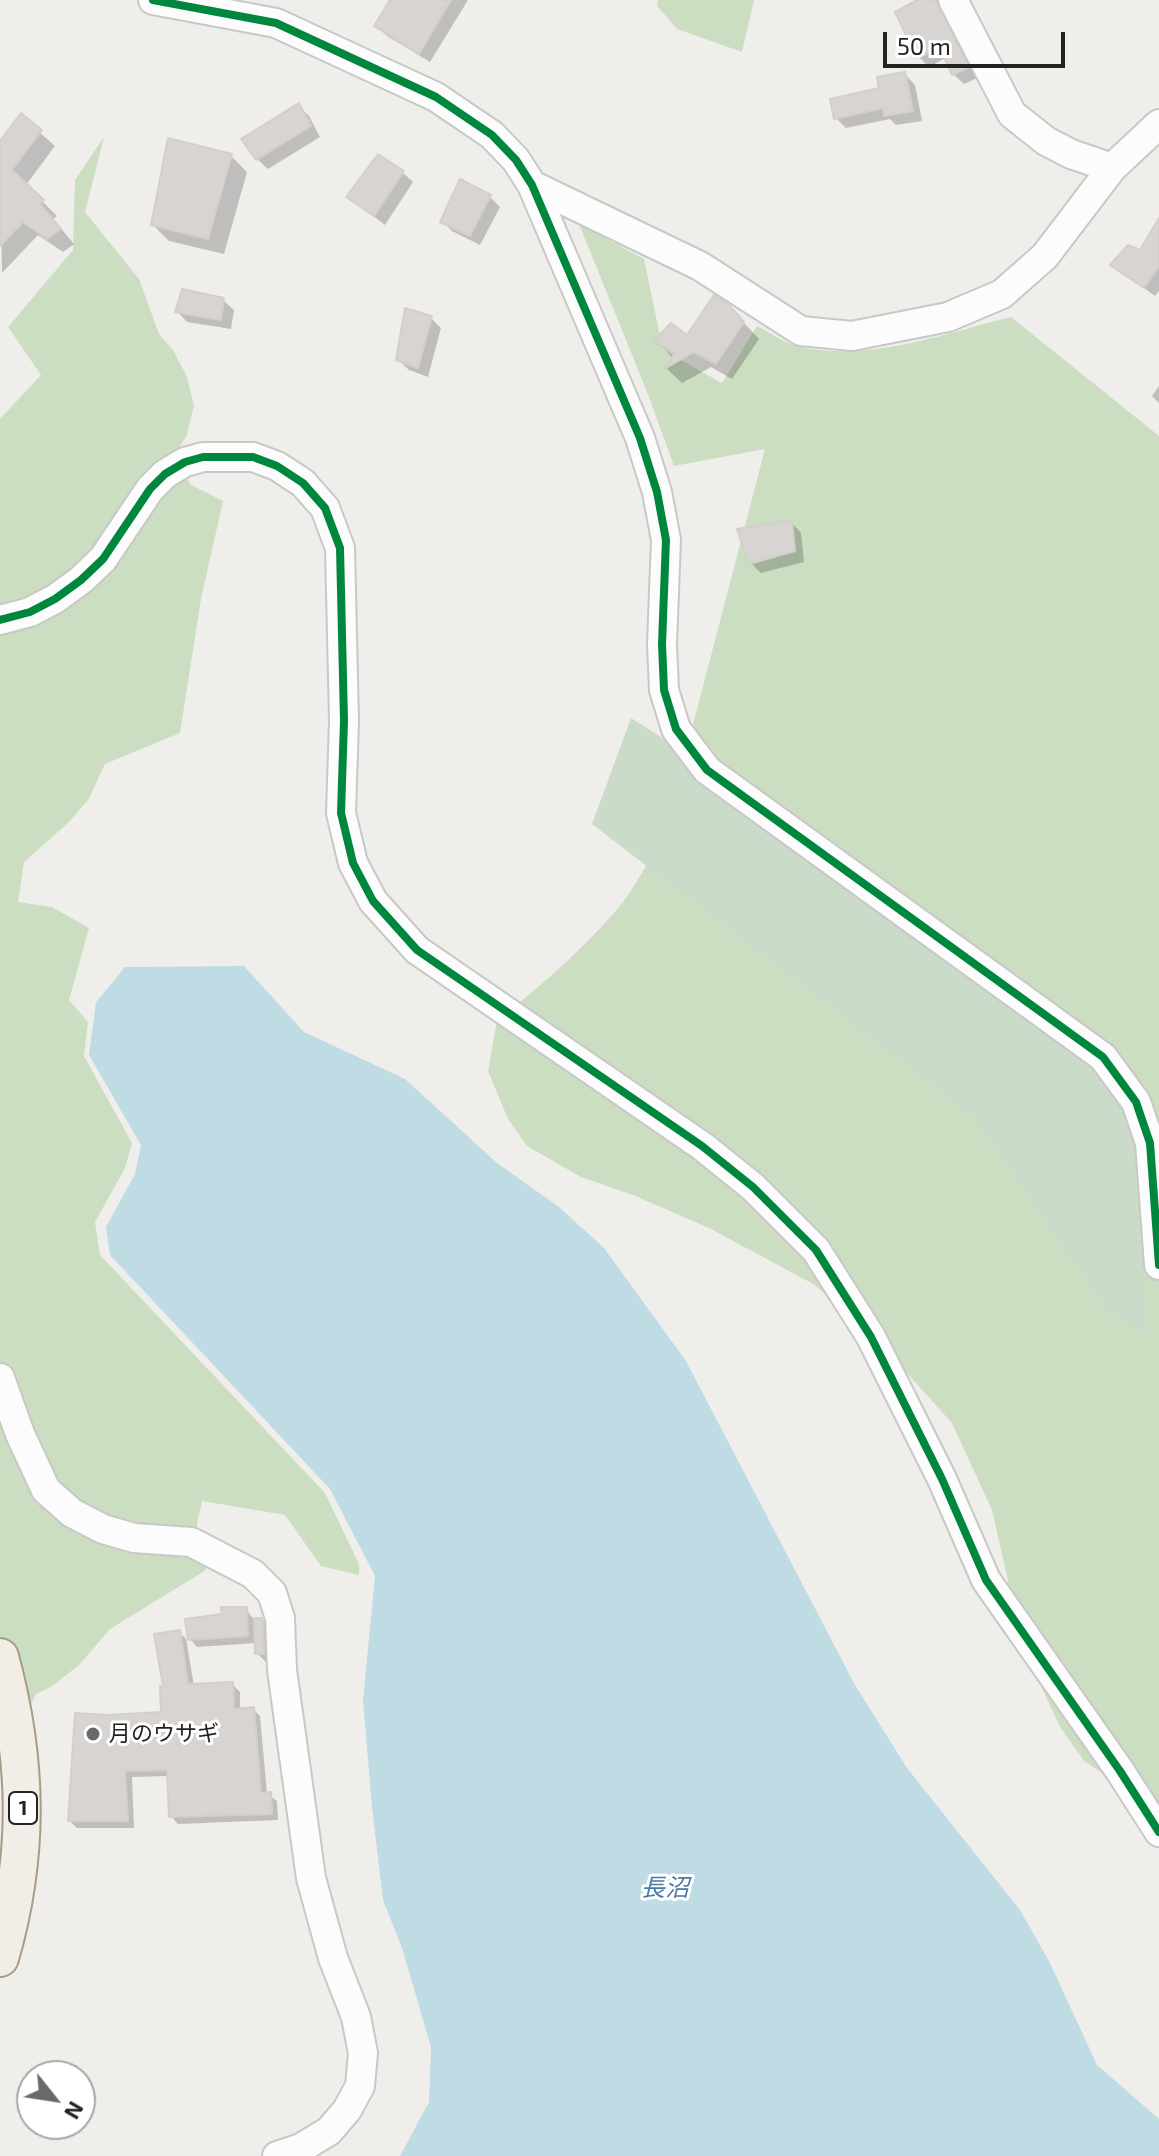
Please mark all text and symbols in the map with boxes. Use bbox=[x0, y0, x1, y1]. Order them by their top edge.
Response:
scale bar bbox=[887, 16, 1069, 66]
text: 50 m bbox=[897, 31, 951, 60]
place label: 月のウサギ bbox=[109, 1721, 219, 1747]
marker: 月のウサギ bbox=[84, 1725, 102, 1743]
road number: 1 bbox=[9, 1792, 37, 1824]
water label: 長沼 bbox=[641, 1874, 689, 1902]
north arrow bbox=[16, 2060, 96, 2140]
text: N bbox=[60, 2098, 90, 2124]

